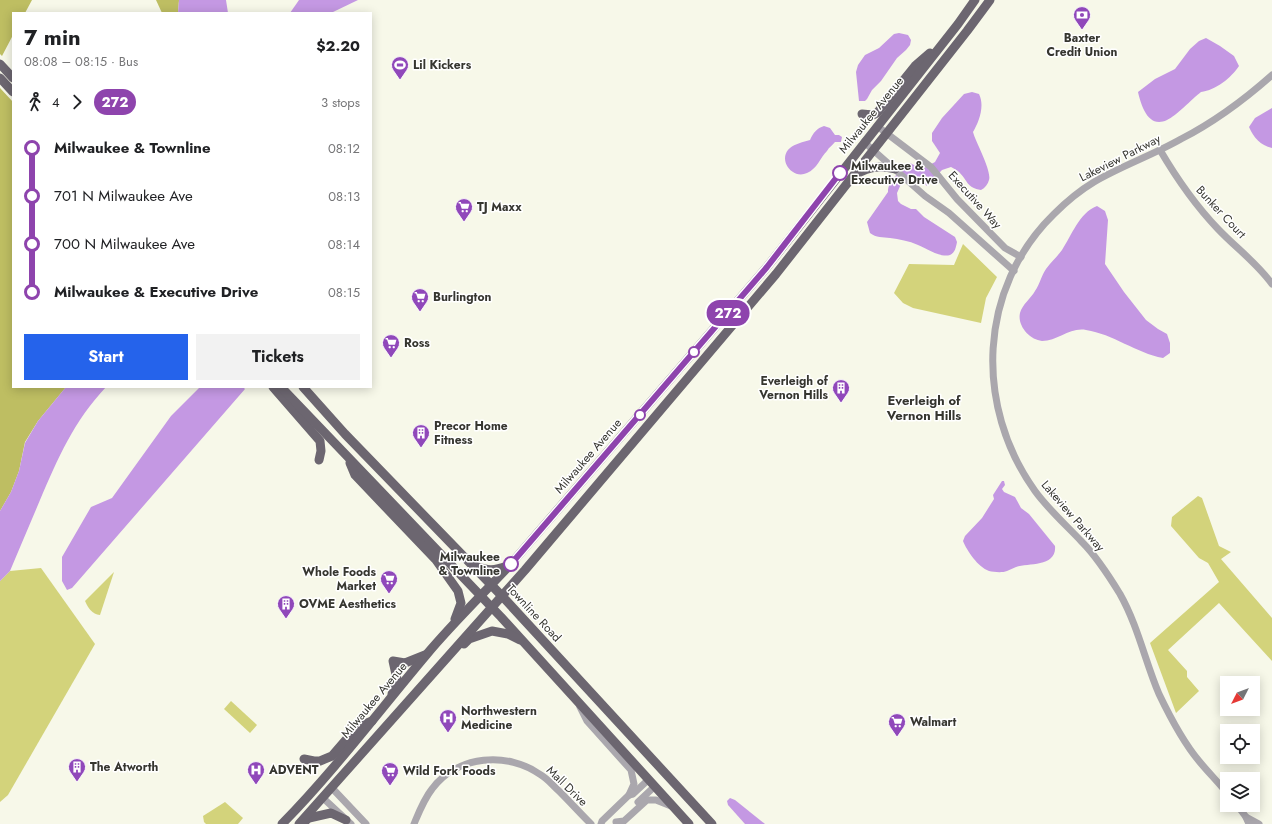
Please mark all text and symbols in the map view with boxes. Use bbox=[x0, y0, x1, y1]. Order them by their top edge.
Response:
bank icon: Baxter Credit Union bbox=[1072, 5, 1092, 30]
text: 7 min bbox=[24, 21, 81, 53]
place label: Baxter Credit Union bbox=[1047, 29, 1117, 61]
text: $2.20 bbox=[316, 35, 360, 57]
text: 08:08 – 08:15 · Bus bbox=[24, 52, 138, 71]
sports icon: Lil Kickers bbox=[390, 55, 410, 80]
place label: Lil Kickers bbox=[413, 56, 472, 74]
street label: Milwaukee Avenue bbox=[834, 73, 908, 157]
icon: walk bbox=[24, 91, 46, 113]
icon: forward bbox=[66, 91, 88, 113]
text: 272 bbox=[102, 92, 128, 112]
text: 4 bbox=[52, 93, 60, 112]
text: 3 stops bbox=[321, 93, 360, 112]
street label: Lakeview Parkway bbox=[1076, 129, 1164, 186]
text: Milwaukee & Townline bbox=[54, 137, 211, 159]
text: 08:12 bbox=[328, 139, 360, 158]
place label: Milwaukee & Executive Drive bbox=[851, 157, 938, 189]
marker: Milwaukee & Executive Drive bbox=[832, 165, 848, 181]
street label: Executive Way bbox=[944, 167, 1006, 233]
street label: Bunker Court bbox=[1192, 182, 1250, 242]
text: 701 N Milwaukee Ave bbox=[54, 185, 193, 207]
text: 08:13 bbox=[328, 187, 360, 206]
supermarket icon: TJ Maxx bbox=[454, 197, 474, 222]
place label: TJ Maxx bbox=[477, 198, 522, 216]
text: 700 N Milwaukee Ave bbox=[54, 233, 195, 255]
text: 08:14 bbox=[328, 235, 360, 254]
text: Milwaukee & Executive Drive bbox=[54, 281, 258, 303]
text: 08:15 bbox=[328, 283, 360, 302]
supermarket icon: Burlington bbox=[410, 287, 430, 312]
place label: Burlington bbox=[433, 288, 491, 306]
line badge: 272 bbox=[705, 300, 751, 326]
text: 272 bbox=[715, 303, 741, 323]
supermarket icon: Ross bbox=[381, 333, 401, 358]
button: Start bbox=[24, 334, 188, 380]
button: Tickets bbox=[196, 334, 360, 380]
place label: Ross bbox=[404, 334, 430, 352]
unlabelled marker bbox=[688, 346, 700, 358]
place label: Everleigh of Vernon Hills bbox=[758, 372, 829, 404]
building icon: Everleigh of Vernon Hills bbox=[831, 378, 851, 403]
district label: Everleigh of Vernon Hills bbox=[886, 391, 961, 425]
unlabelled marker bbox=[634, 409, 646, 421]
street label: Milwaukee Avenue bbox=[550, 415, 626, 497]
place label: Precor Home Fitness bbox=[434, 417, 508, 449]
building icon: Precor Home Fitness bbox=[411, 423, 431, 448]
street label: Lakeview Parkway bbox=[1037, 476, 1110, 556]
place label: Milwaukee & Townline bbox=[439, 548, 500, 580]
marker: Milwaukee & Townline bbox=[503, 556, 519, 572]
place label: Whole Foods Market bbox=[302, 563, 377, 595]
supermarket icon: Whole Foods Market bbox=[379, 569, 399, 594]
street label: Townline Road bbox=[503, 580, 565, 646]
building icon: OVME Aesthetics bbox=[276, 594, 296, 619]
place label: OVME Aesthetics bbox=[299, 595, 397, 613]
street label: Milwaukee Avenue bbox=[337, 658, 411, 742]
north arrow bbox=[1220, 676, 1260, 716]
map controls bbox=[1220, 676, 1260, 812]
place label: Northwestern Medicine bbox=[461, 702, 537, 734]
hospital icon: Northwestern Medicine bbox=[438, 708, 458, 733]
supermarket icon: Walmart bbox=[887, 712, 907, 737]
place label: Walmart bbox=[910, 713, 957, 731]
button: locate bbox=[1220, 724, 1260, 764]
building icon: The Atworth bbox=[67, 757, 87, 782]
place label: The Atworth bbox=[90, 758, 158, 776]
hospital icon: ADVENT bbox=[246, 760, 266, 785]
place label: ADVENT bbox=[268, 761, 319, 779]
supermarket icon: Wild Fork Foods bbox=[380, 761, 400, 786]
place label: Wild Fork Foods bbox=[403, 762, 496, 780]
street label: Mall Drive bbox=[542, 762, 592, 810]
button: layers bbox=[1220, 772, 1260, 812]

